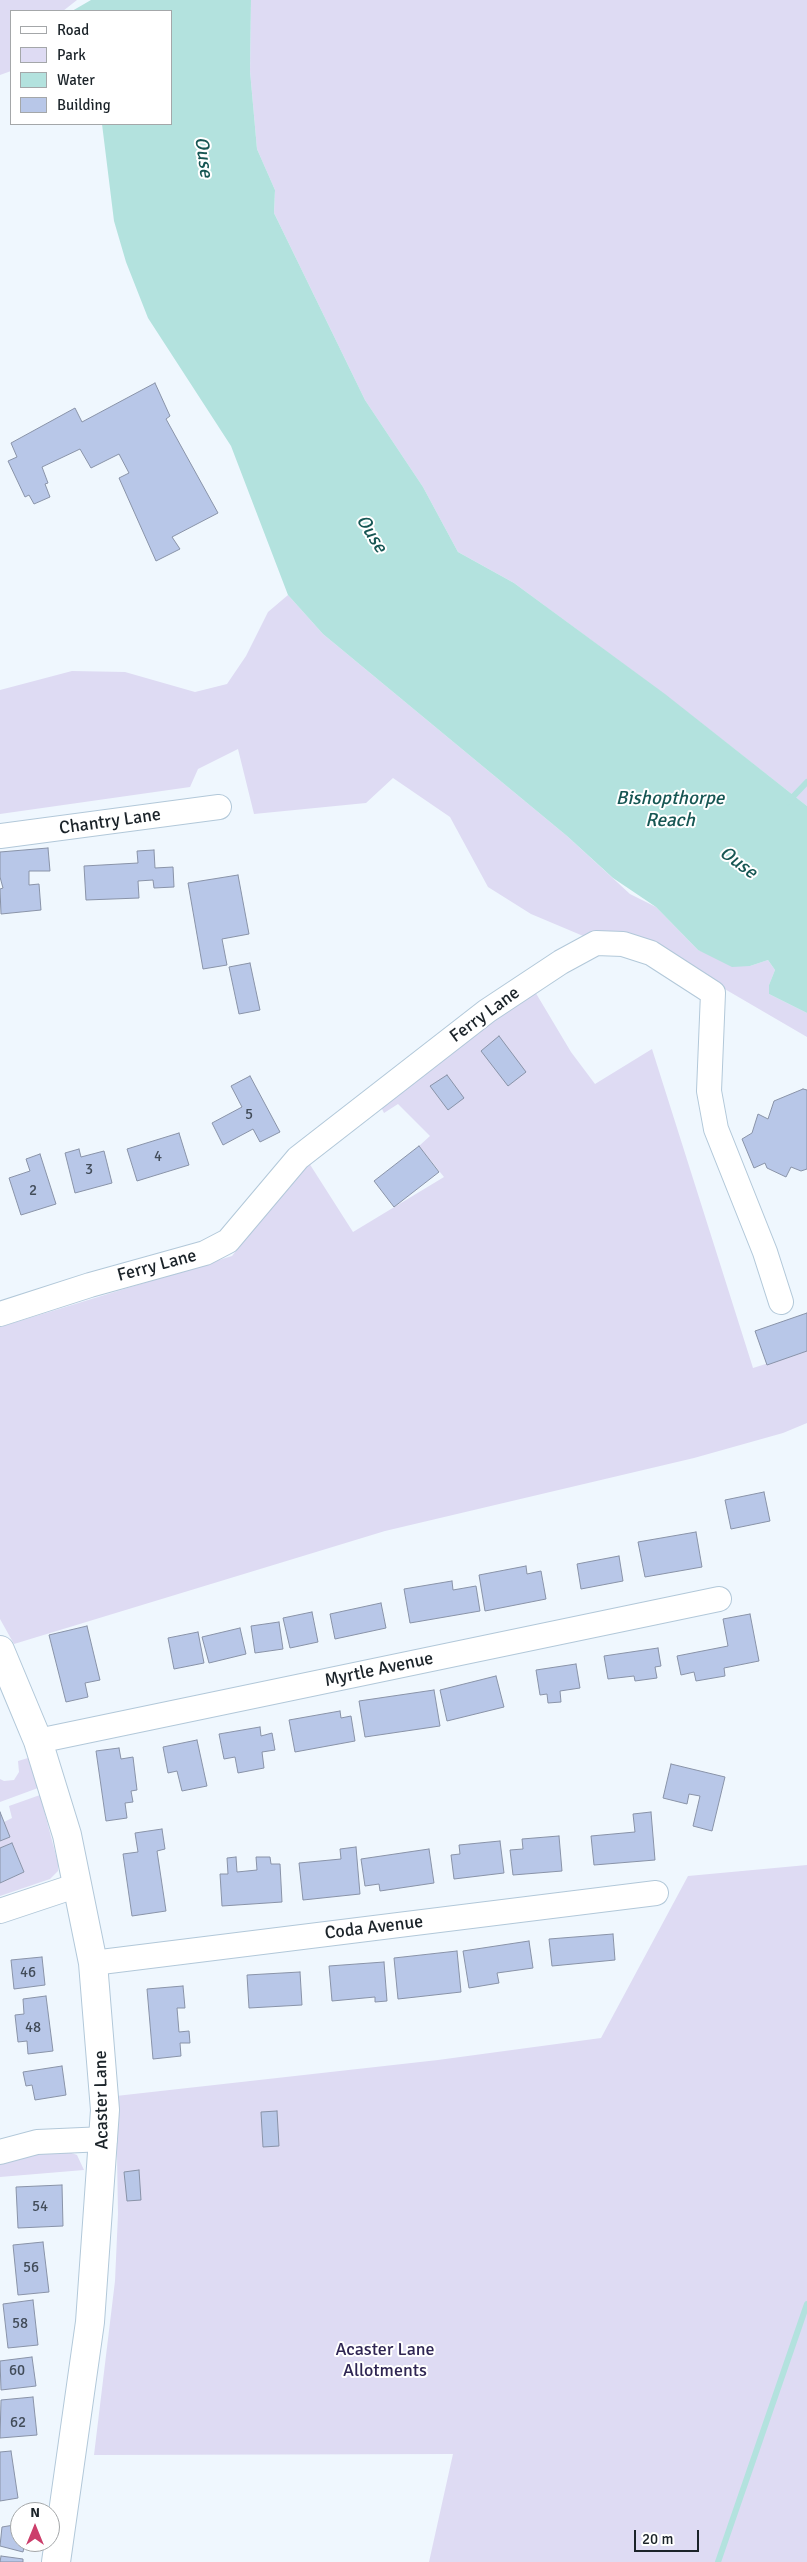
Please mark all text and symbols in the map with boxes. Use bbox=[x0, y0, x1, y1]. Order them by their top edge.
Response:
legend bbox=[10, 10, 172, 125]
text: Road bbox=[57, 21, 89, 39]
text: Park bbox=[57, 46, 86, 64]
text: Water bbox=[57, 71, 95, 89]
text: Building bbox=[57, 96, 111, 114]
water label: Ouse bbox=[189, 135, 217, 179]
water label: Ouse bbox=[351, 511, 391, 557]
water label: Bishopthorpe Reach bbox=[616, 788, 724, 832]
street label: Chantry Lane bbox=[58, 804, 162, 840]
water label: Ouse bbox=[715, 842, 761, 884]
street label: Ferry Lane bbox=[446, 982, 524, 1048]
house number: 5 bbox=[245, 1106, 253, 1124]
house number: 4 bbox=[154, 1148, 162, 1166]
house number: 3 bbox=[85, 1161, 93, 1179]
house number: 2 bbox=[29, 1182, 37, 1200]
street label: Ferry Lane bbox=[115, 1245, 199, 1287]
street label: Myrtle Avenue bbox=[323, 1648, 435, 1692]
street label: Coda Avenue bbox=[324, 1911, 424, 1945]
house number: 46 bbox=[20, 1964, 36, 1982]
house number: 48 bbox=[25, 2019, 41, 2037]
street label: Acaster Lane bbox=[90, 2050, 114, 2150]
house number: 54 bbox=[32, 2198, 48, 2216]
house number: 56 bbox=[23, 2259, 39, 2277]
house number: 58 bbox=[12, 2315, 28, 2333]
park label: Acaster Lane Allotments bbox=[335, 2339, 435, 2382]
house number: 60 bbox=[9, 2362, 25, 2380]
house number: 62 bbox=[10, 2414, 26, 2432]
north arrow bbox=[10, 2502, 60, 2552]
text: N bbox=[30, 2504, 40, 2521]
scale bar bbox=[637, 2520, 702, 2552]
text: 20 m bbox=[642, 2530, 673, 2548]

